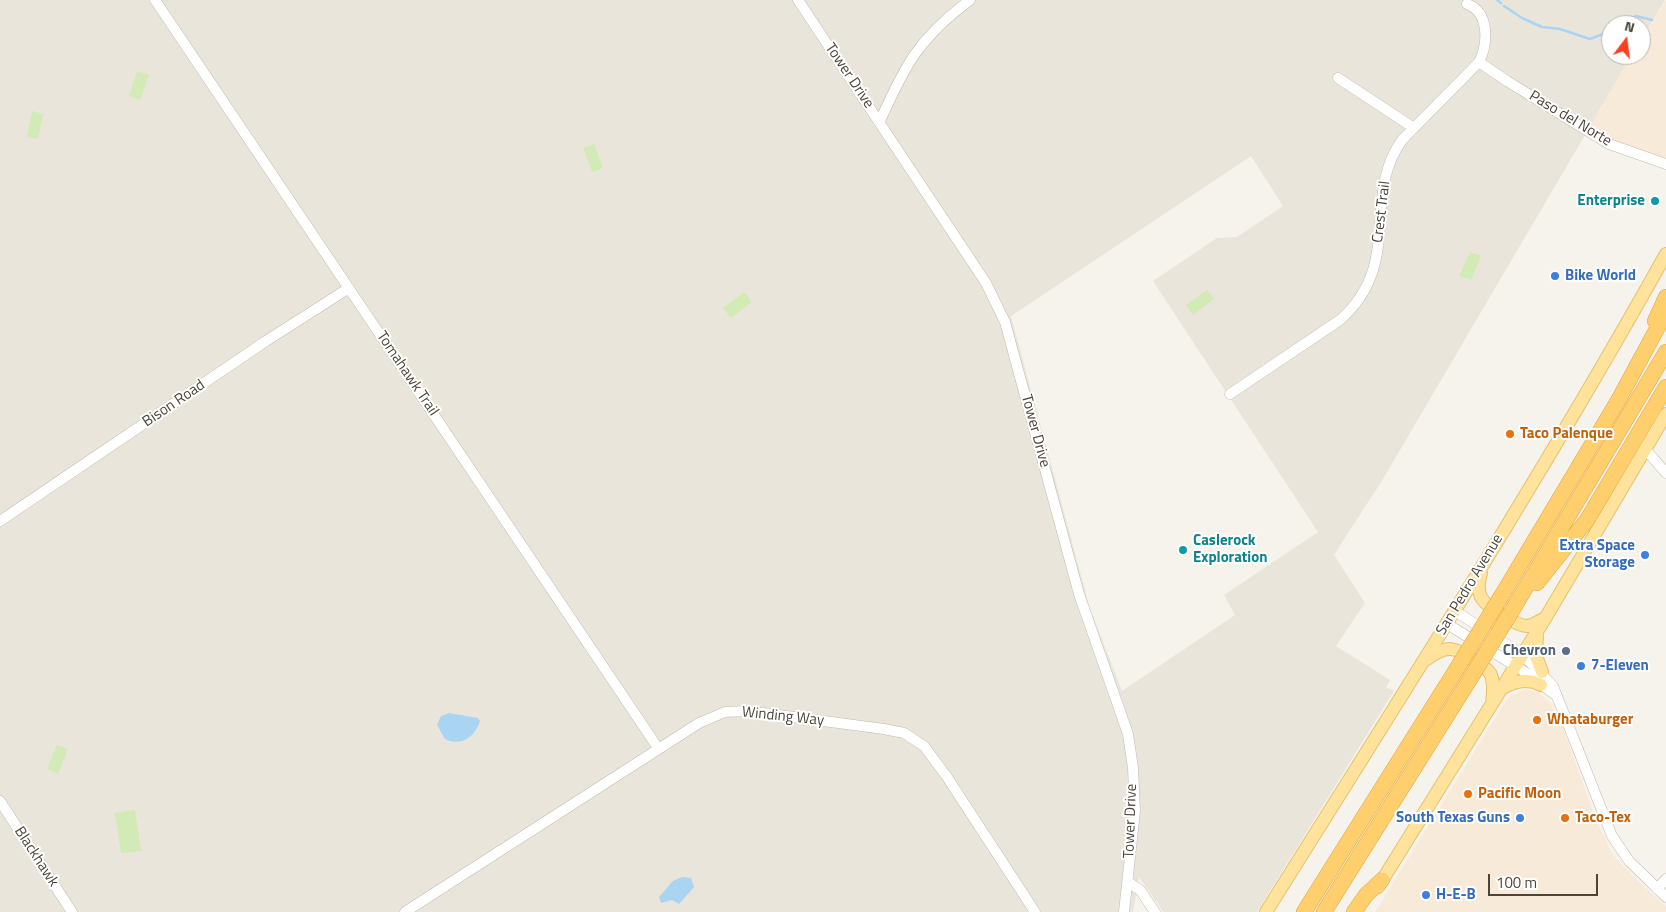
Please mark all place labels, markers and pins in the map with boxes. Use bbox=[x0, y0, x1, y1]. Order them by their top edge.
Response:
place label: Enterprise bbox=[1577, 192, 1645, 210]
marker: Enterprise bbox=[1649, 195, 1661, 207]
place label: Bike World bbox=[1565, 267, 1636, 285]
marker: Bike World bbox=[1549, 270, 1561, 282]
place label: Taco Palenque bbox=[1520, 425, 1613, 443]
marker: Taco Palenque bbox=[1504, 428, 1516, 440]
place label: Caslerock Exploration bbox=[1193, 532, 1267, 567]
place label: Extra Space Storage bbox=[1559, 537, 1635, 572]
marker: Caslerock Exploration bbox=[1177, 544, 1189, 556]
marker: Extra Space Storage bbox=[1639, 549, 1651, 561]
place label: Chevron bbox=[1503, 642, 1556, 660]
marker: Chevron bbox=[1560, 645, 1572, 657]
place label: 7-Eleven bbox=[1591, 657, 1649, 675]
marker: 7-Eleven bbox=[1575, 660, 1587, 672]
place label: Whataburger bbox=[1547, 711, 1633, 729]
marker: Whataburger bbox=[1531, 714, 1543, 726]
place label: Pacific Moon bbox=[1478, 785, 1561, 803]
marker: Pacific Moon bbox=[1462, 788, 1474, 800]
place label: South Texas Guns bbox=[1396, 809, 1510, 827]
place label: Taco-Tex bbox=[1575, 809, 1631, 827]
marker: South Texas Guns bbox=[1514, 812, 1526, 824]
marker: Taco-Tex bbox=[1559, 812, 1571, 824]
place label: H-E-B bbox=[1436, 886, 1476, 904]
marker: H-E-B bbox=[1420, 889, 1432, 901]

